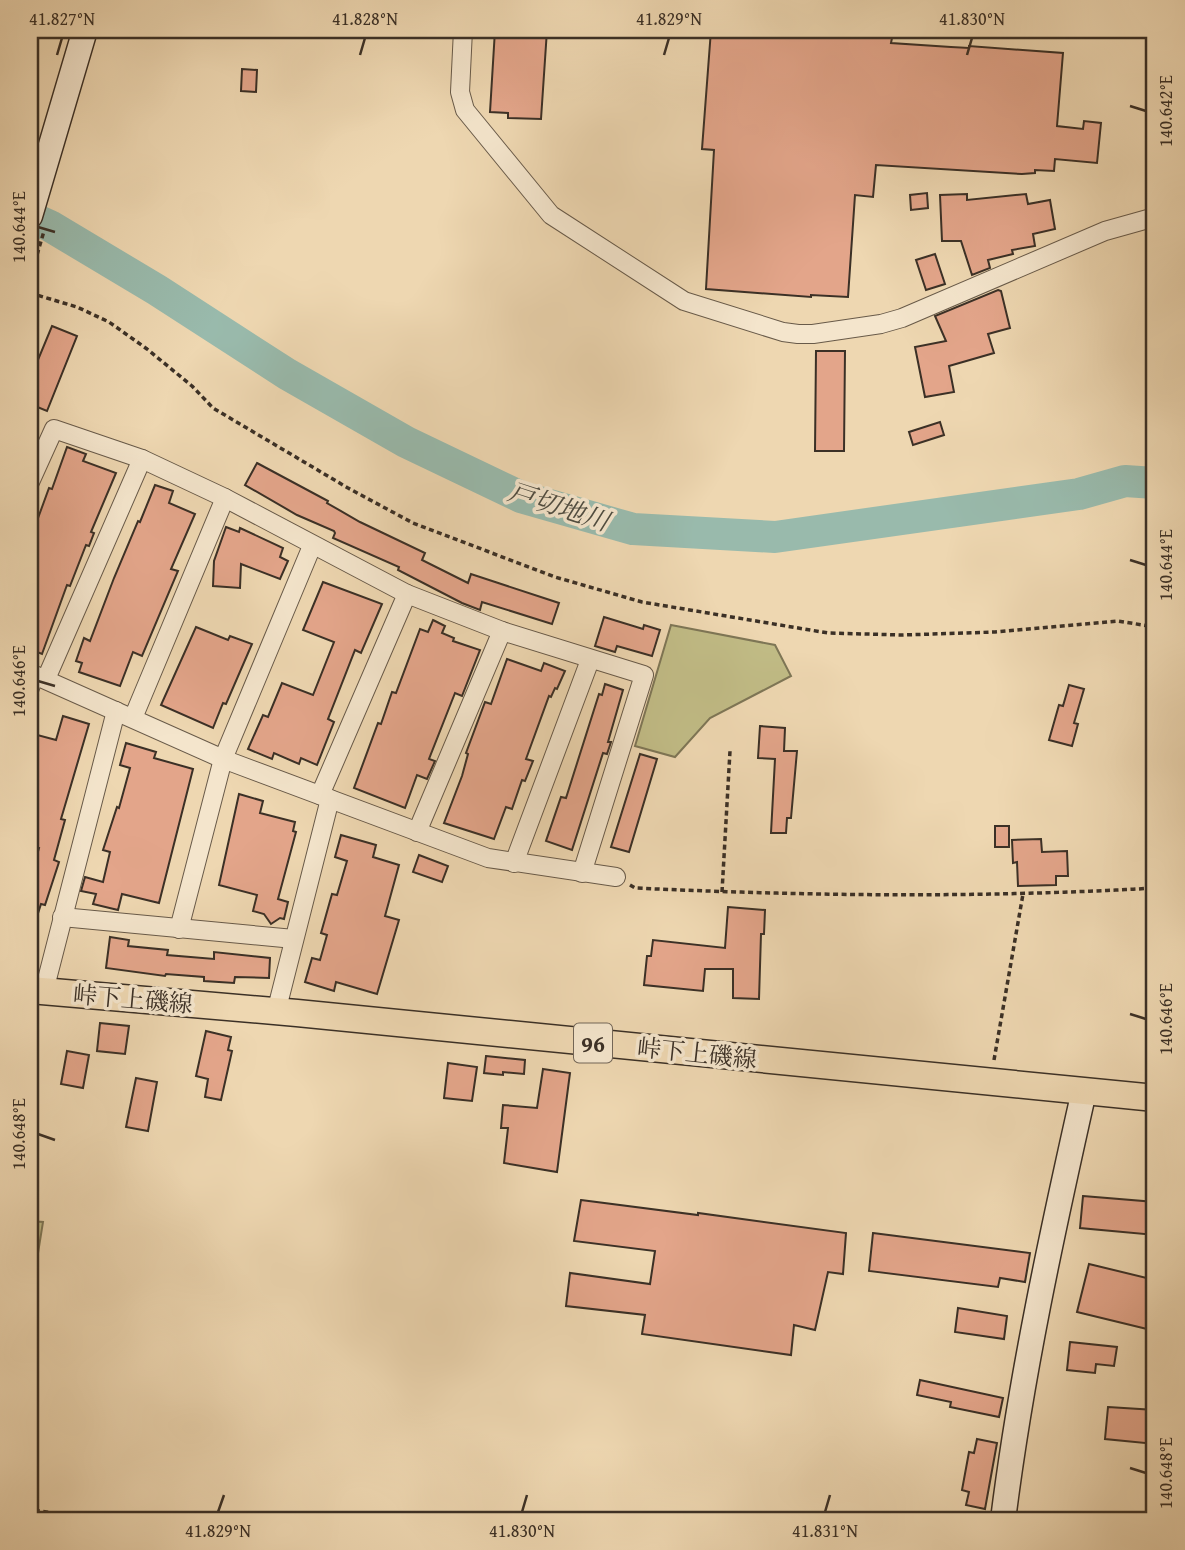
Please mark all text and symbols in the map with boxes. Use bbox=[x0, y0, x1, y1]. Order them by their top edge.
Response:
text: 41.827°N bbox=[29, 5, 95, 32]
text: 41.828°N bbox=[332, 5, 398, 32]
text: 41.829°N bbox=[636, 5, 702, 32]
text: 41.830°N bbox=[939, 5, 1005, 32]
text: 140.642°E bbox=[1152, 75, 1179, 147]
text: 140.644°E bbox=[5, 191, 32, 263]
water label: 戸切地川 bbox=[504, 471, 617, 542]
text: 140.644°E bbox=[1152, 529, 1179, 601]
text: 140.646°E bbox=[5, 645, 32, 717]
street label: 峠下上磯線 bbox=[72, 976, 194, 1022]
text: 140.646°E bbox=[1152, 983, 1179, 1055]
road number: 96 bbox=[574, 1024, 612, 1062]
street label: 峠下上磯線 bbox=[635, 1029, 759, 1077]
text: 140.648°E bbox=[5, 1098, 32, 1170]
text: 140.648°E bbox=[1152, 1437, 1179, 1509]
text: 41.829°N bbox=[185, 1517, 251, 1544]
text: 41.830°N bbox=[489, 1517, 555, 1544]
text: 41.831°N bbox=[792, 1517, 858, 1544]

